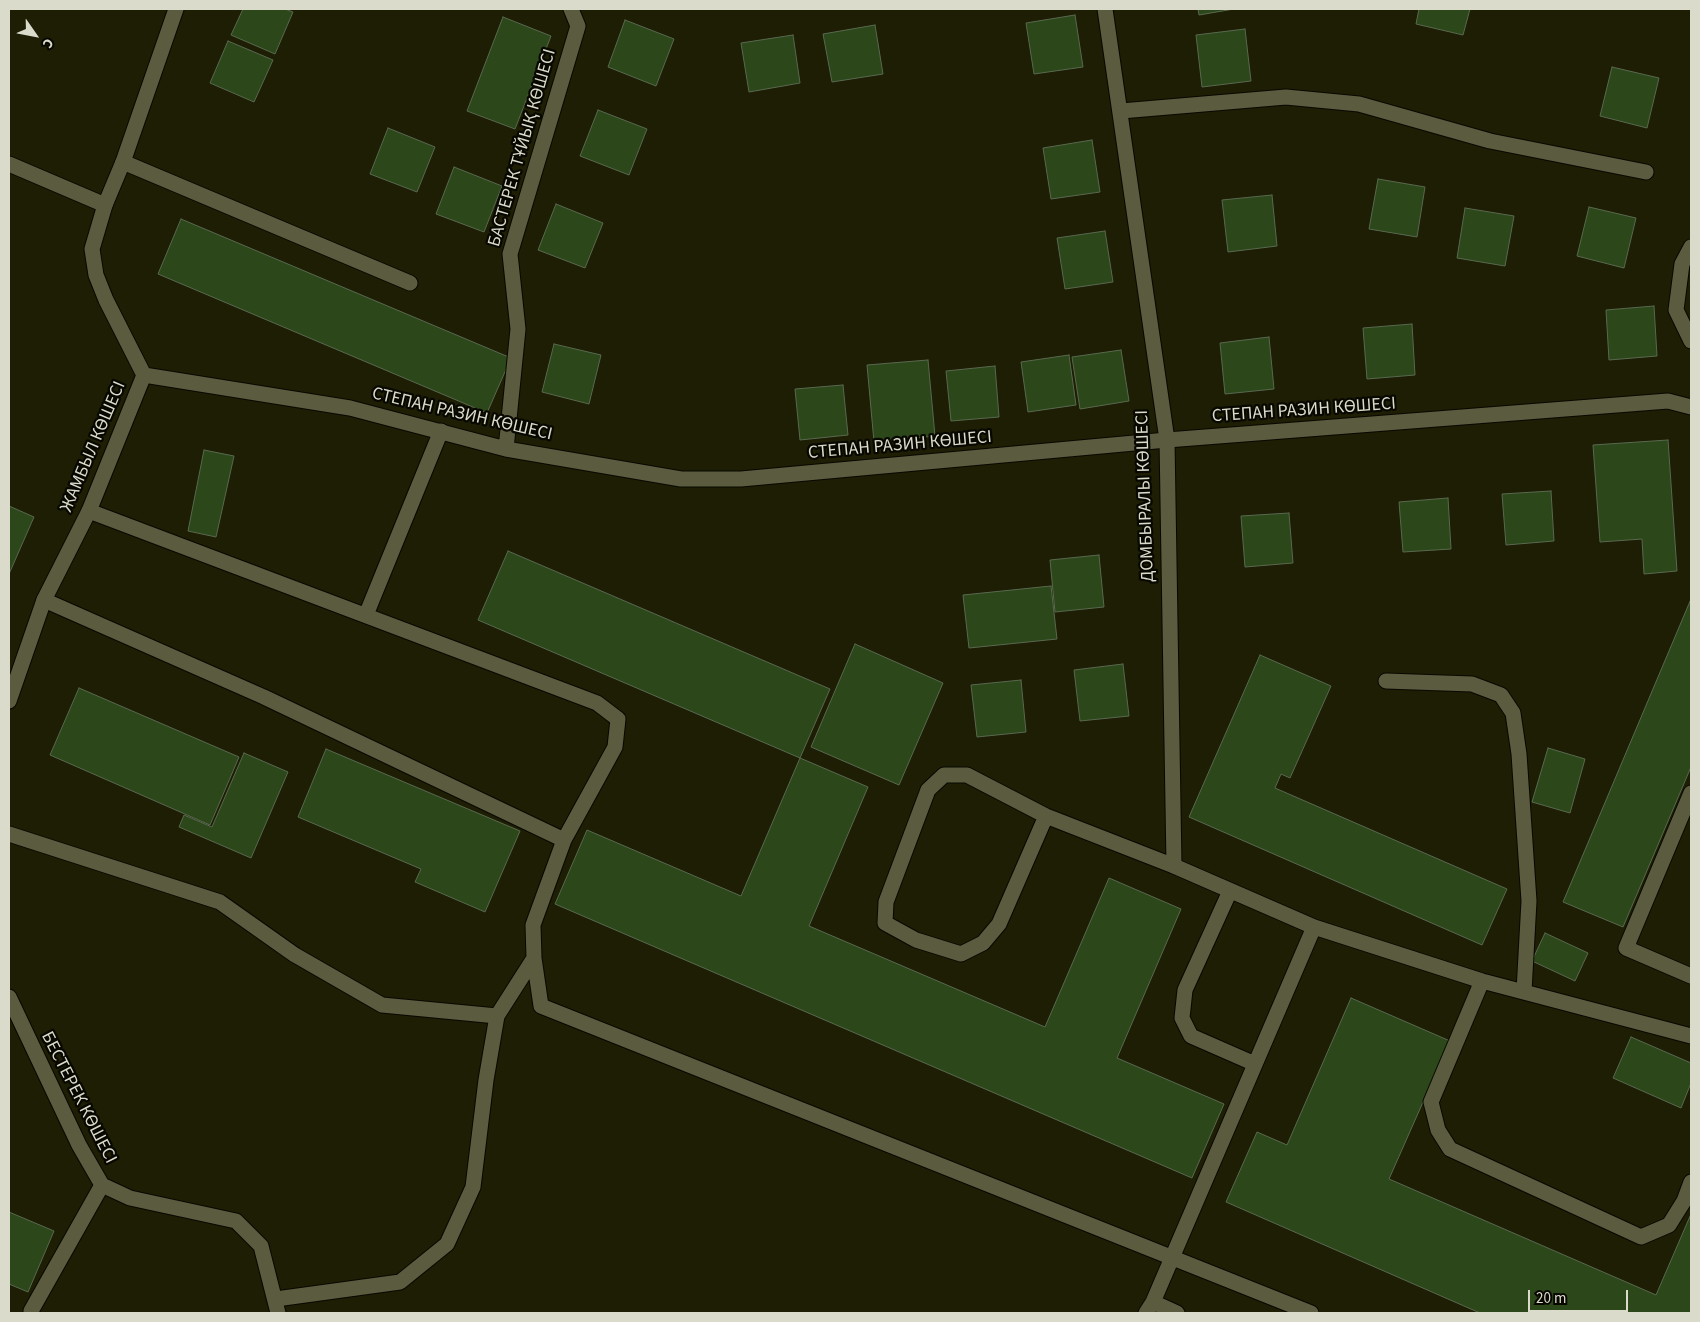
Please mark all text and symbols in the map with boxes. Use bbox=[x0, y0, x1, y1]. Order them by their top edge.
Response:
north arrow bbox=[10, 10, 60, 60]
text: С bbox=[37, 34, 58, 52]
street label: БАСТЕРЕК ТҰЙЫҚ КӨШЕСІ bbox=[484, 47, 562, 249]
street label: ЖАМБЫЛ КӨШЕСІ bbox=[57, 378, 131, 516]
street label: СТЕПАН РАЗИН КӨШЕСІ bbox=[370, 384, 554, 446]
street label: СТЕПАН РАЗИН КӨШЕСІ bbox=[1211, 394, 1397, 428]
street label: ДОМБЫРАЛЫ КӨШЕСІ bbox=[1132, 410, 1160, 582]
street label: СТЕПАН РАЗИН КӨШЕСІ bbox=[807, 427, 993, 465]
street label: БЕСТЕРЕК КӨШЕСІ bbox=[35, 1028, 121, 1168]
scale bar bbox=[1530, 1280, 1630, 1312]
text: 20 m bbox=[1536, 1288, 1566, 1309]

